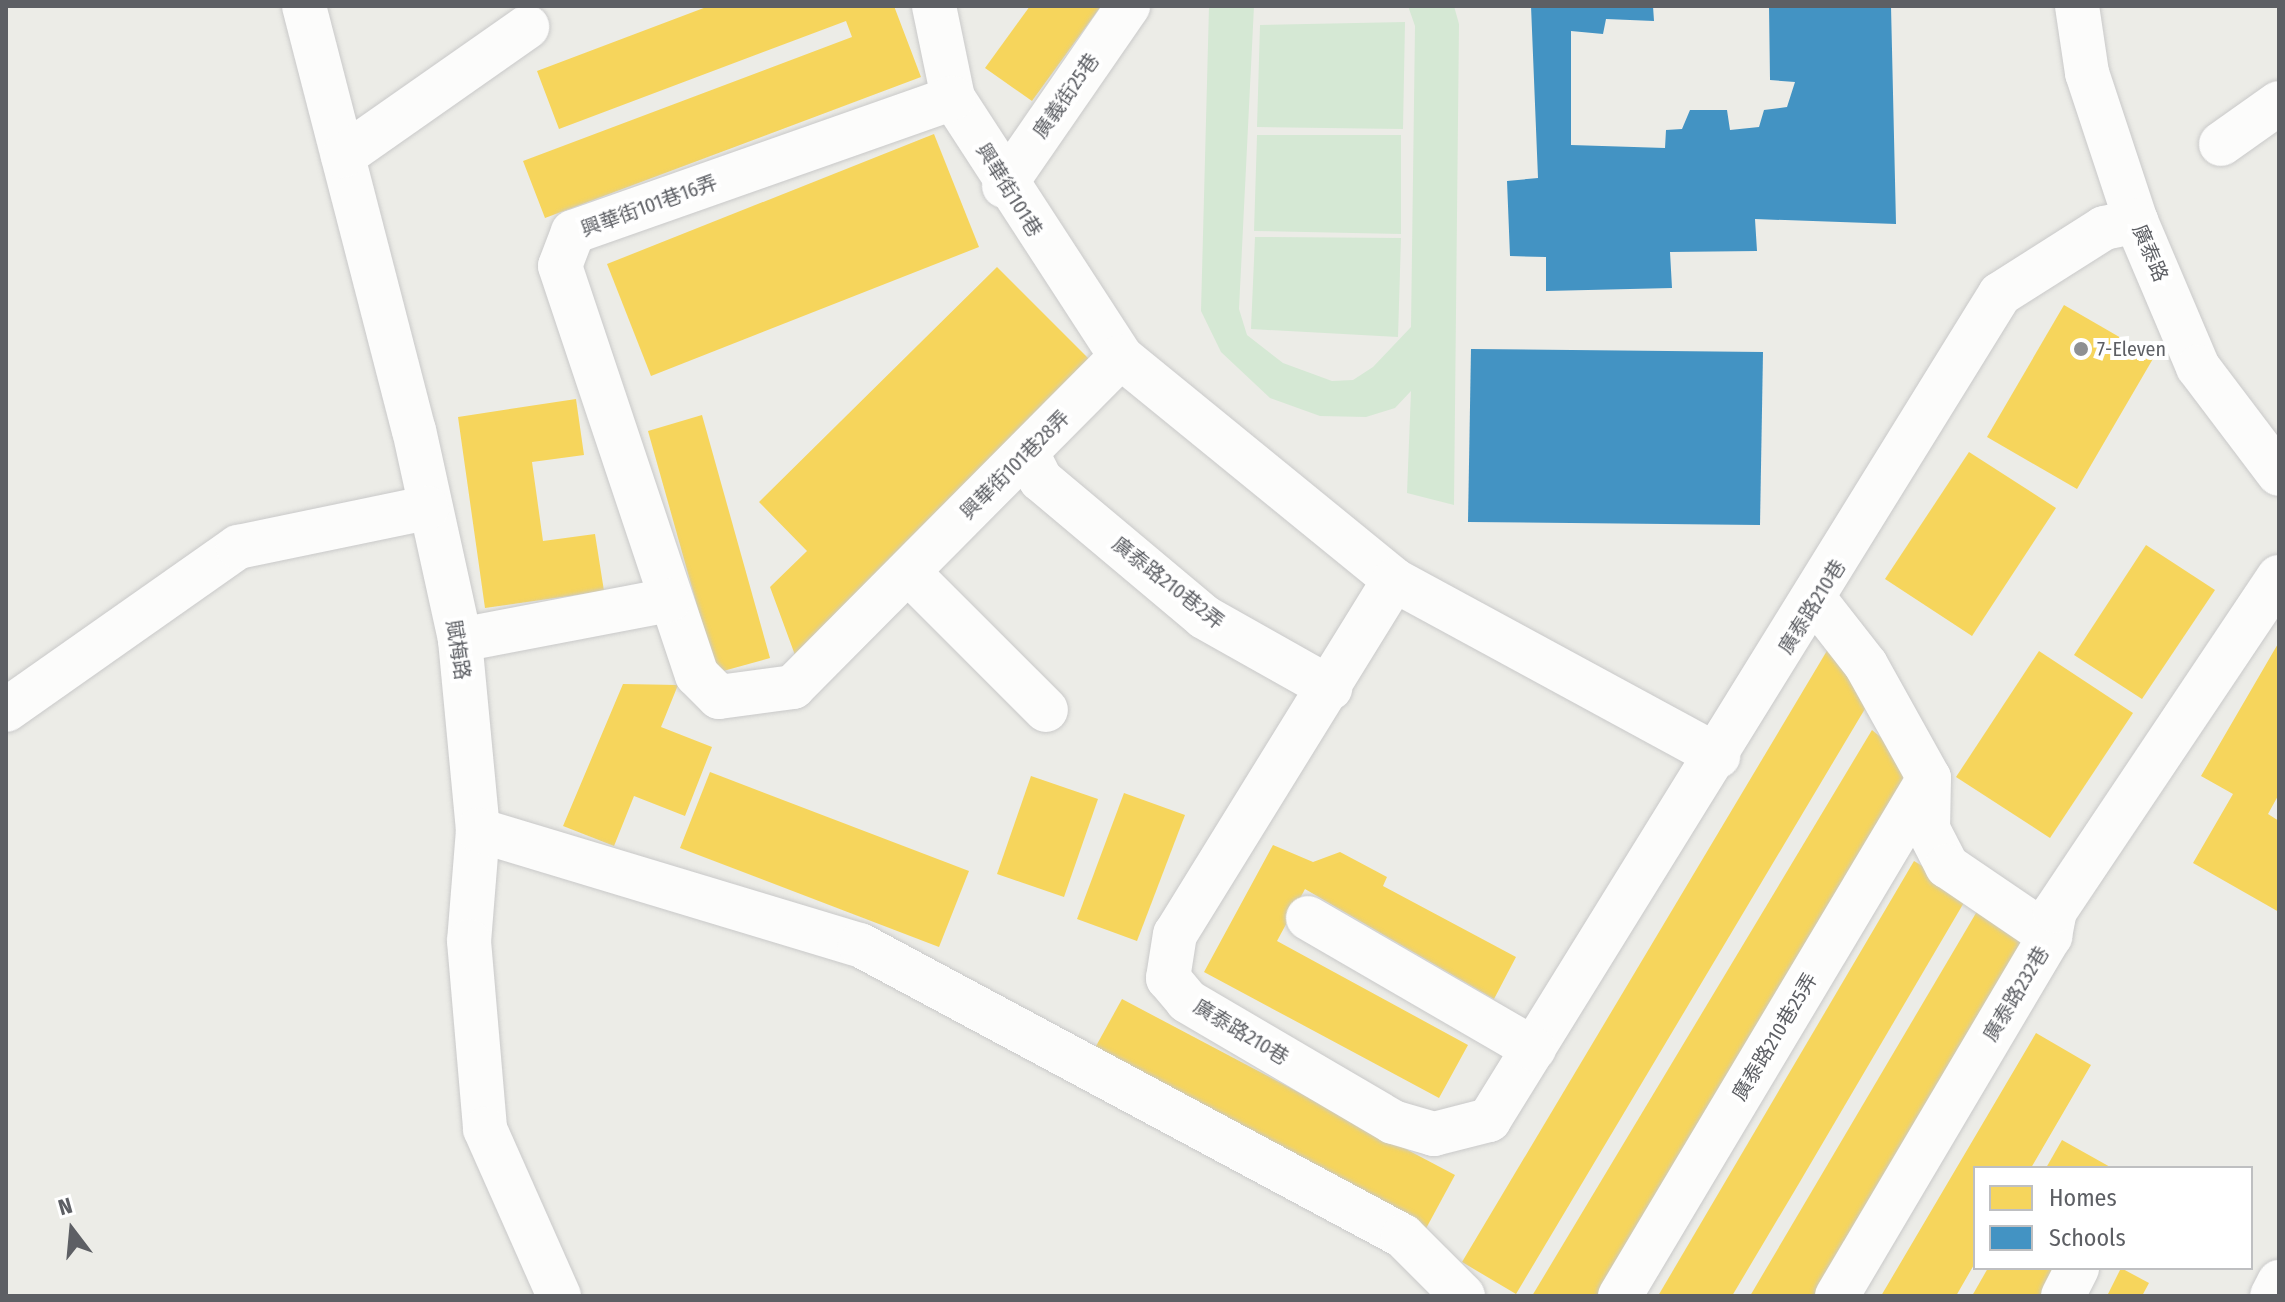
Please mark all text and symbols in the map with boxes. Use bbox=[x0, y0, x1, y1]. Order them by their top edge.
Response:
street label: 廣義街25巷 bbox=[1028, 49, 1104, 143]
street label: 興華街101巷 bbox=[971, 139, 1047, 241]
street label: 興華街101巷16弄 bbox=[578, 170, 720, 242]
street label: 廣泰路 bbox=[2127, 221, 2173, 285]
place label: 7-Eleven bbox=[2097, 337, 2166, 361]
marker: 7-Eleven bbox=[2072, 340, 2090, 358]
street label: 興華街101巷28弄 bbox=[955, 405, 1075, 525]
street label: 廣泰路210巷2弄 bbox=[1107, 532, 1229, 634]
street label: 廣泰路210巷 bbox=[1774, 555, 1850, 659]
street label: 賦梅路 bbox=[441, 618, 475, 682]
street label: 廣泰路232巷 bbox=[1978, 942, 2054, 1046]
street label: 廣泰路210巷25弄 bbox=[1727, 969, 1823, 1105]
street label: 廣泰路210巷 bbox=[1189, 994, 1293, 1070]
legend bbox=[1973, 1166, 2253, 1270]
text: Homes bbox=[2049, 1184, 2117, 1212]
north arrow bbox=[32, 1190, 112, 1270]
text: N bbox=[55, 1192, 75, 1221]
text: Schools bbox=[2049, 1224, 2126, 1252]

